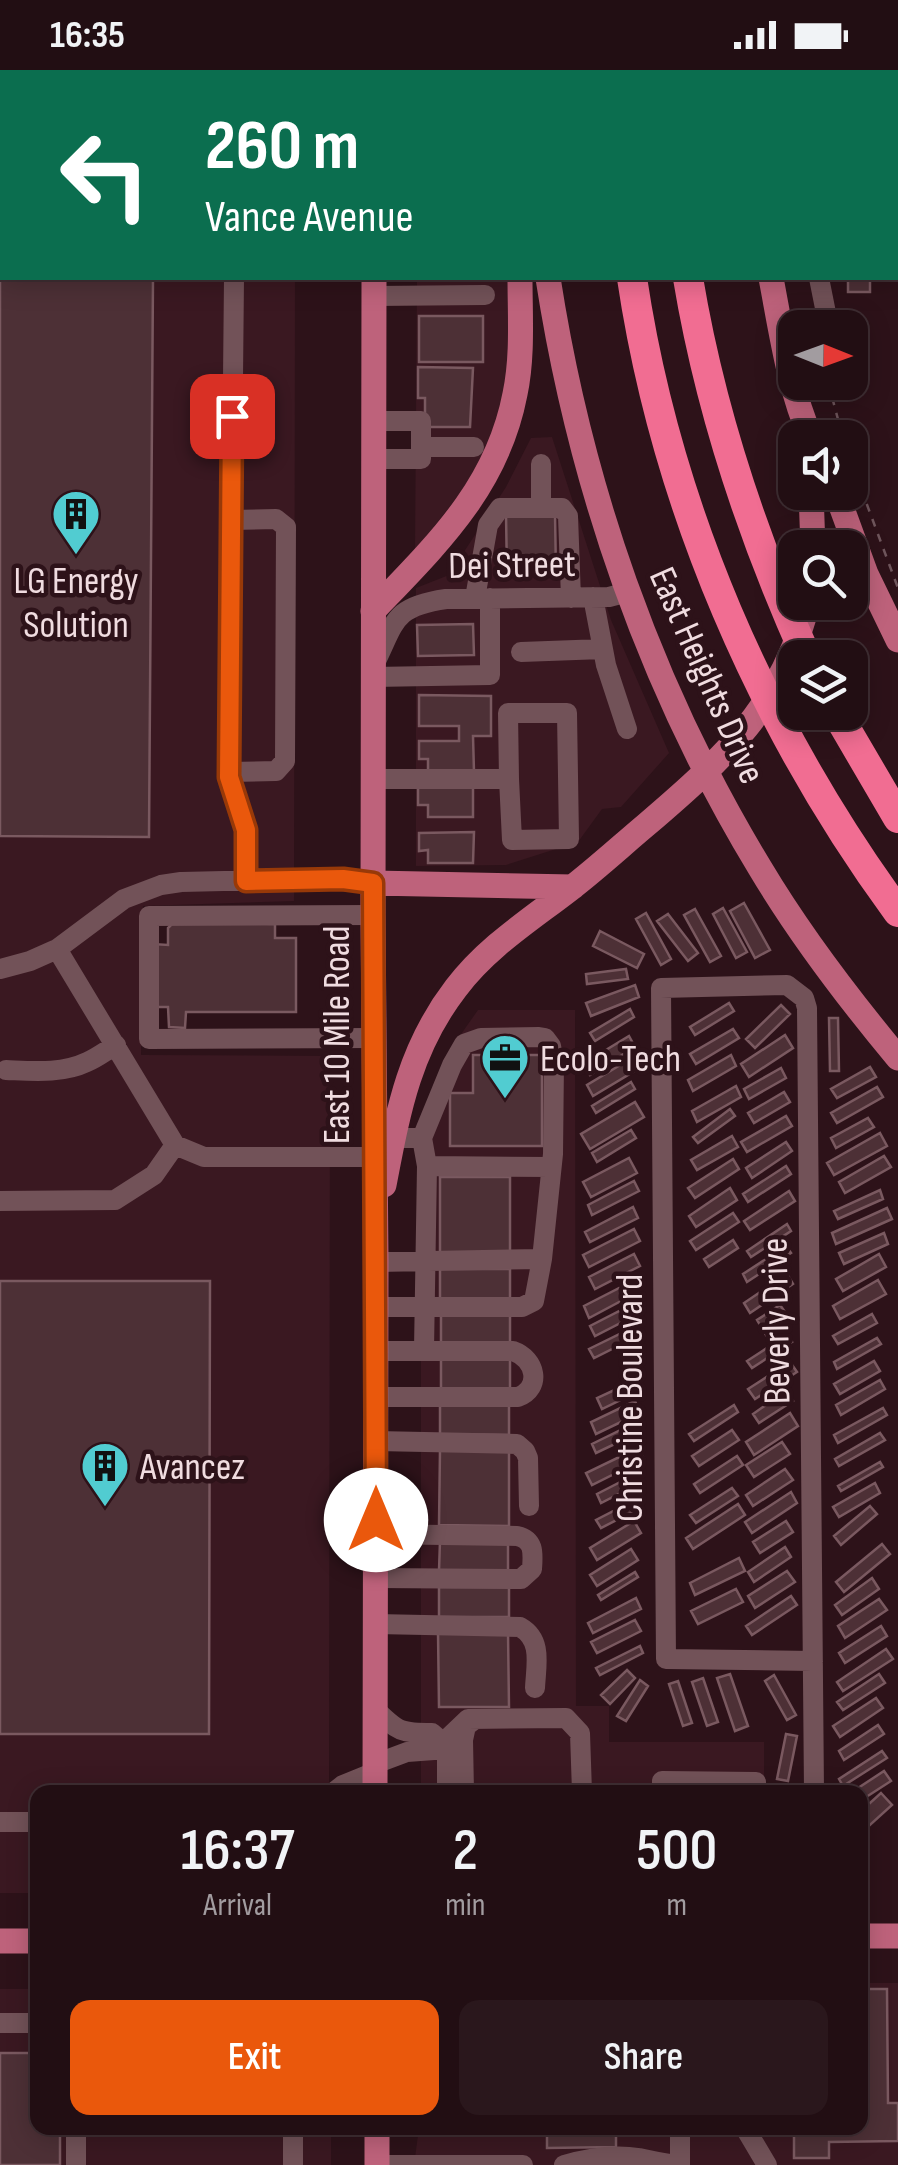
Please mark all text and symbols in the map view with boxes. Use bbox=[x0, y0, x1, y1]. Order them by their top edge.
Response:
text: 16:35 bbox=[50, 13, 125, 58]
text: 260 m bbox=[205, 105, 359, 189]
icon: left bbox=[40, 110, 170, 240]
text: Vance Avenue bbox=[205, 190, 414, 245]
north arrow bbox=[778, 310, 868, 400]
map controls bbox=[778, 310, 868, 730]
pin bbox=[190, 374, 275, 459]
icon: arrive bbox=[205, 389, 260, 444]
button: sound bbox=[778, 420, 868, 510]
building icon: LG Energy Solution bbox=[50, 488, 102, 556]
button: search bbox=[778, 530, 868, 620]
street label: Dei Street bbox=[448, 542, 576, 589]
place label: LG Energy Solution bbox=[14, 559, 139, 648]
street label: East Heights Drive bbox=[639, 561, 774, 791]
button: layers bbox=[778, 640, 868, 730]
street label: East 10 Mile Road bbox=[315, 926, 360, 1144]
office icon: Ecolo-Tech bbox=[479, 1032, 531, 1100]
place label: Ecolo-Tech bbox=[540, 1037, 681, 1082]
street label: Beverly Drive bbox=[753, 1237, 800, 1405]
street label: Christine Boulevard bbox=[608, 1274, 653, 1522]
building icon: Avancez bbox=[79, 1440, 131, 1508]
place label: Avancez bbox=[139, 1445, 245, 1490]
position arrow bbox=[324, 1468, 428, 1572]
text: 16:37 bbox=[181, 1815, 295, 1887]
text: 2 bbox=[453, 1815, 478, 1887]
text: 500 bbox=[636, 1815, 717, 1887]
text: Arrival bbox=[203, 1886, 272, 1925]
text: min bbox=[445, 1886, 486, 1925]
text: m bbox=[666, 1886, 687, 1925]
button: Exit bbox=[70, 2000, 439, 2115]
button: Share bbox=[459, 2000, 828, 2115]

